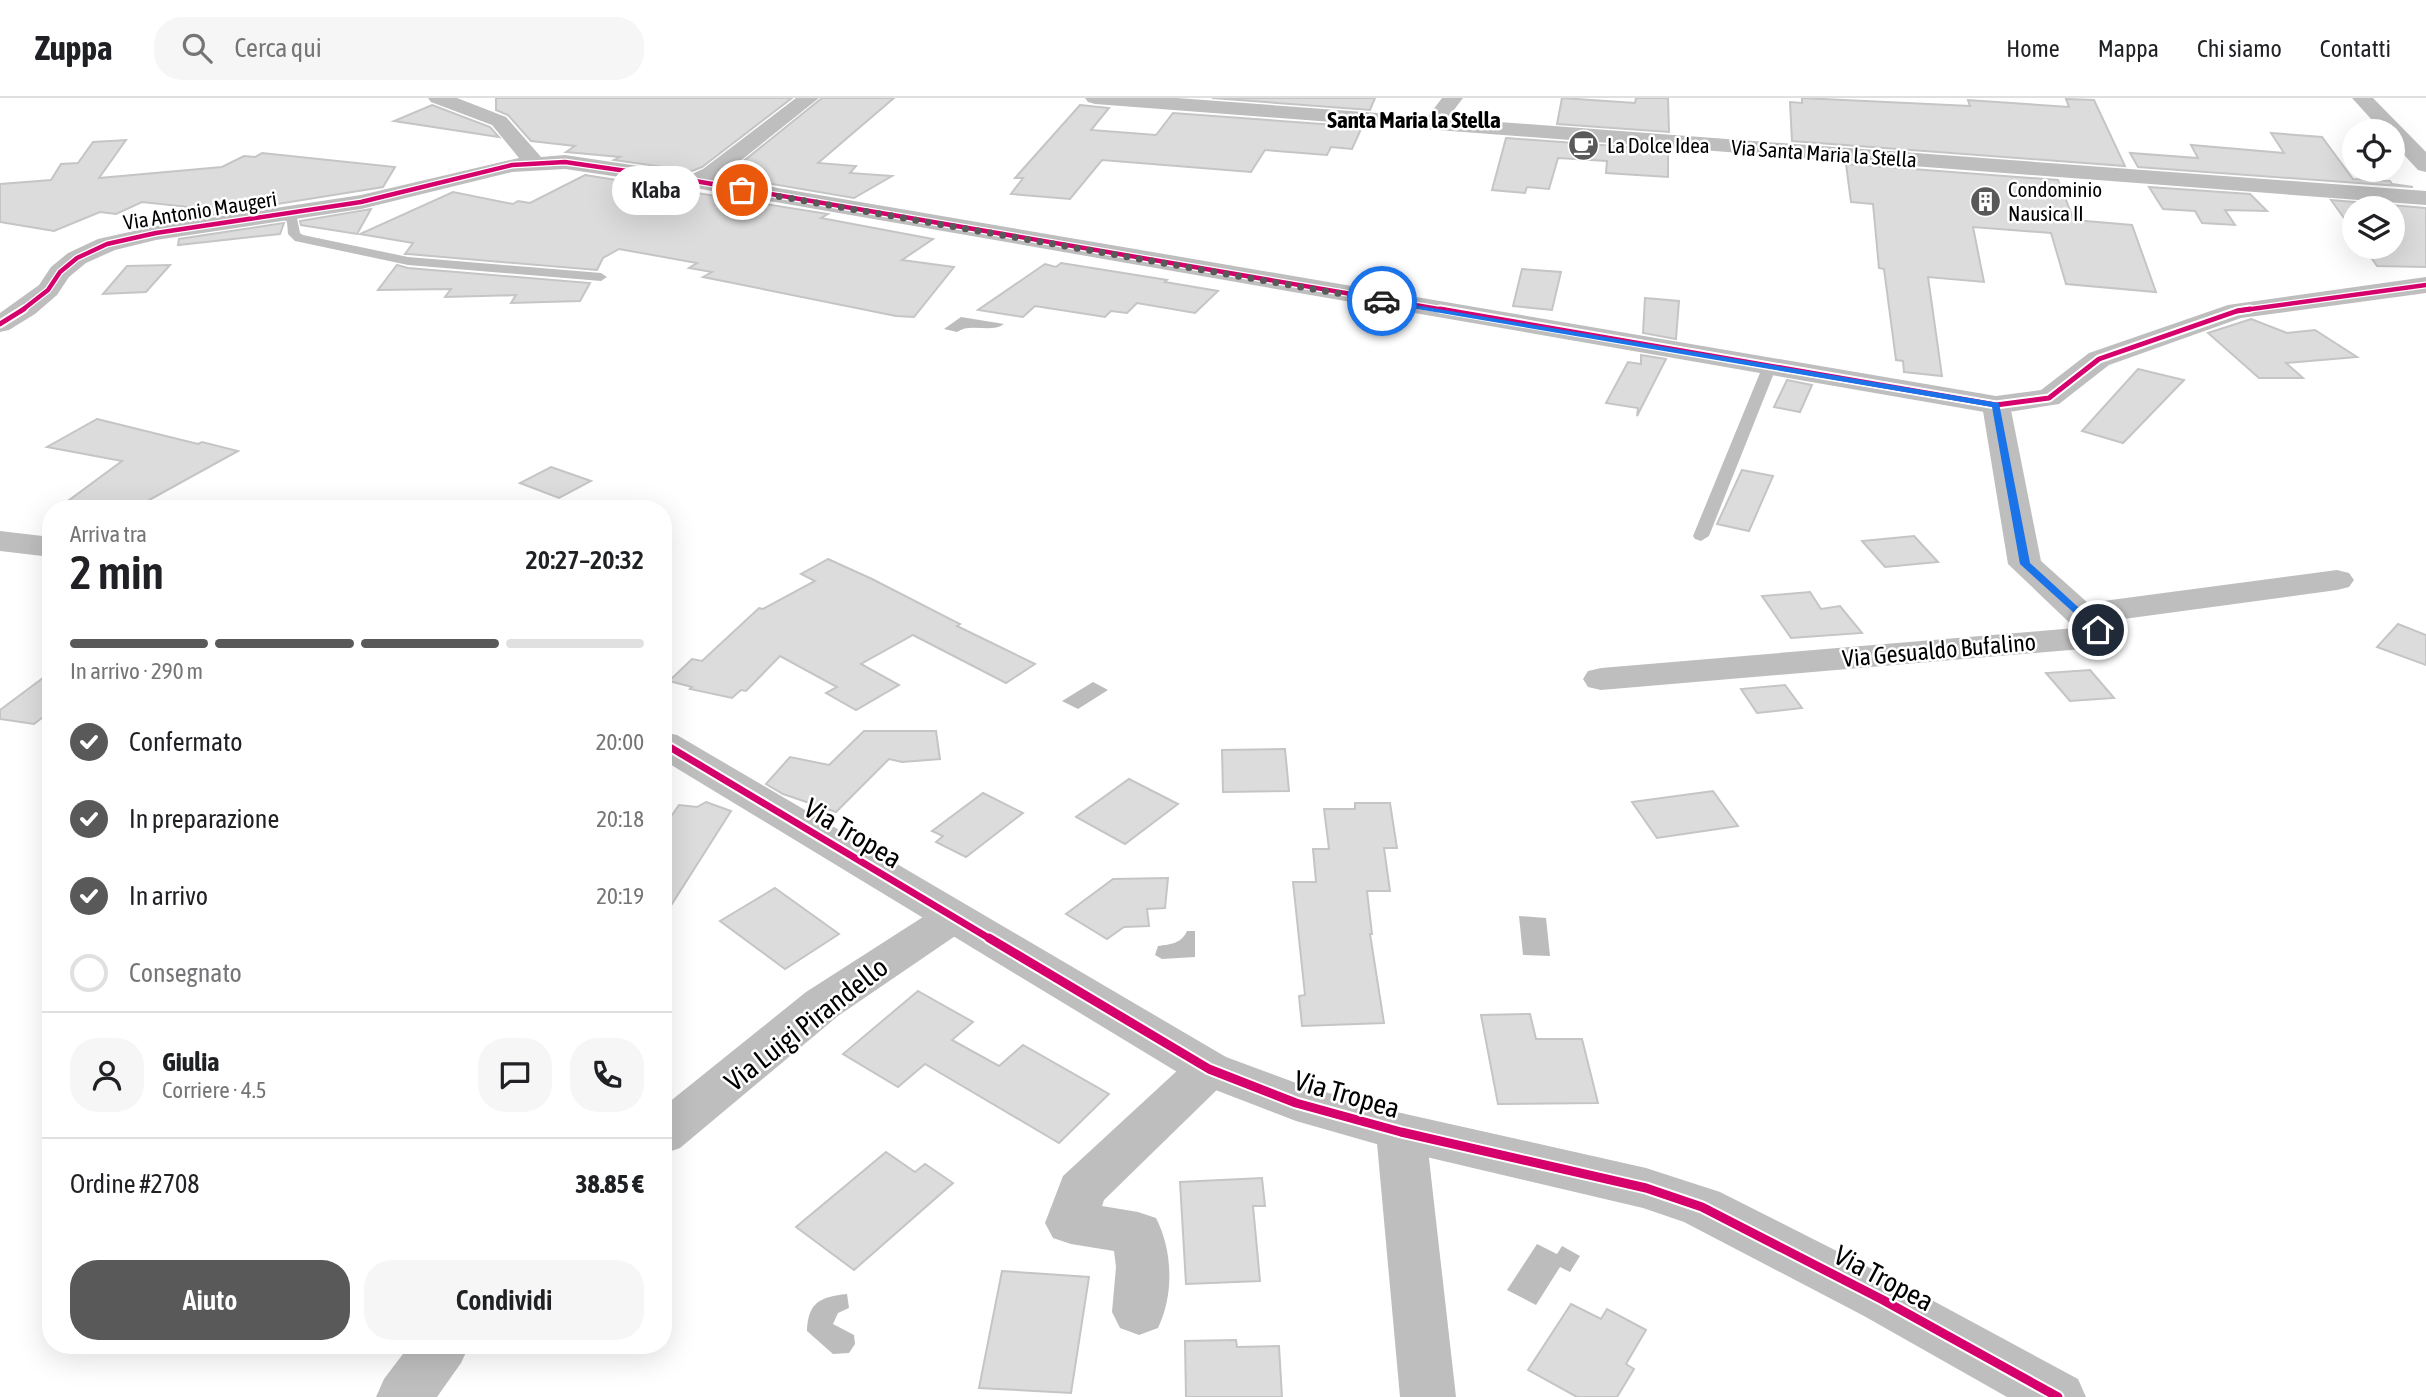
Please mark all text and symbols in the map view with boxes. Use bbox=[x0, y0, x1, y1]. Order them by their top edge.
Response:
search box bbox=[154, 17, 644, 80]
text: Zuppa bbox=[35, 29, 112, 67]
icon: search bbox=[178, 29, 216, 67]
text: Cerca qui bbox=[234, 33, 322, 63]
text: Home bbox=[2006, 35, 2060, 62]
text: Mappa bbox=[2098, 35, 2159, 62]
text: Chi siamo bbox=[2197, 35, 2282, 62]
text: Contatti bbox=[2320, 35, 2391, 62]
district label: Santa Maria la Stella bbox=[1327, 107, 1501, 133]
map controls bbox=[2342, 119, 2405, 259]
button: locate bbox=[2342, 119, 2405, 182]
cafe icon: La Dolce Idea bbox=[1567, 128, 1601, 162]
place label: La Dolce Idea bbox=[1607, 133, 1710, 157]
street label: Via Santa Maria la Stella bbox=[1730, 135, 1918, 171]
pin bbox=[712, 160, 772, 220]
callout: Klaba bbox=[612, 166, 700, 214]
icon: bag bbox=[723, 171, 761, 209]
text: Klaba bbox=[631, 177, 681, 203]
place label: Condominio Nausica II bbox=[2008, 177, 2102, 225]
building icon: Condominio Nausica II bbox=[1968, 184, 2002, 218]
street label: Via Antonio Maugeri bbox=[122, 186, 278, 234]
button: layers bbox=[2342, 196, 2405, 259]
courier bbox=[1347, 266, 1417, 336]
icon: car bbox=[1363, 282, 1401, 320]
text: Arriva tra bbox=[70, 521, 147, 547]
text: 20:27–20:32 bbox=[526, 545, 644, 575]
text: 2 min bbox=[70, 546, 164, 599]
pin bbox=[2068, 600, 2128, 660]
icon: home bbox=[2079, 611, 2117, 649]
street label: Via Gesualdo Bufalino bbox=[1841, 628, 2037, 672]
text: In arrivo · 290 m bbox=[70, 658, 203, 684]
icon: check bbox=[70, 723, 108, 761]
text: Confermato bbox=[129, 727, 242, 757]
text: 20:00 bbox=[596, 729, 644, 755]
street label: Via Tropea bbox=[798, 791, 908, 875]
icon: check bbox=[70, 800, 108, 838]
text: In preparazione bbox=[129, 804, 279, 834]
text: 20:18 bbox=[596, 806, 644, 832]
icon: check bbox=[70, 877, 108, 915]
text: In arrivo bbox=[129, 881, 208, 911]
text: 20:19 bbox=[596, 883, 644, 909]
street label: Via Luigi Pirandello bbox=[718, 951, 894, 1097]
text: Consegnato bbox=[129, 958, 242, 988]
button: person bbox=[70, 1038, 144, 1112]
button: chat bbox=[478, 1038, 552, 1112]
button: phone bbox=[570, 1038, 644, 1112]
text: Giulia bbox=[162, 1047, 219, 1077]
street label: Via Tropea bbox=[1291, 1064, 1403, 1124]
text: Corriere · 4.5 bbox=[162, 1077, 267, 1103]
text: Ordine #2708 bbox=[70, 1169, 199, 1199]
text: 38.85 € bbox=[575, 1169, 644, 1199]
street label: Via Tropea bbox=[1829, 1239, 1939, 1317]
button: Aiuto bbox=[70, 1260, 350, 1340]
button: Condividi bbox=[364, 1260, 644, 1340]

